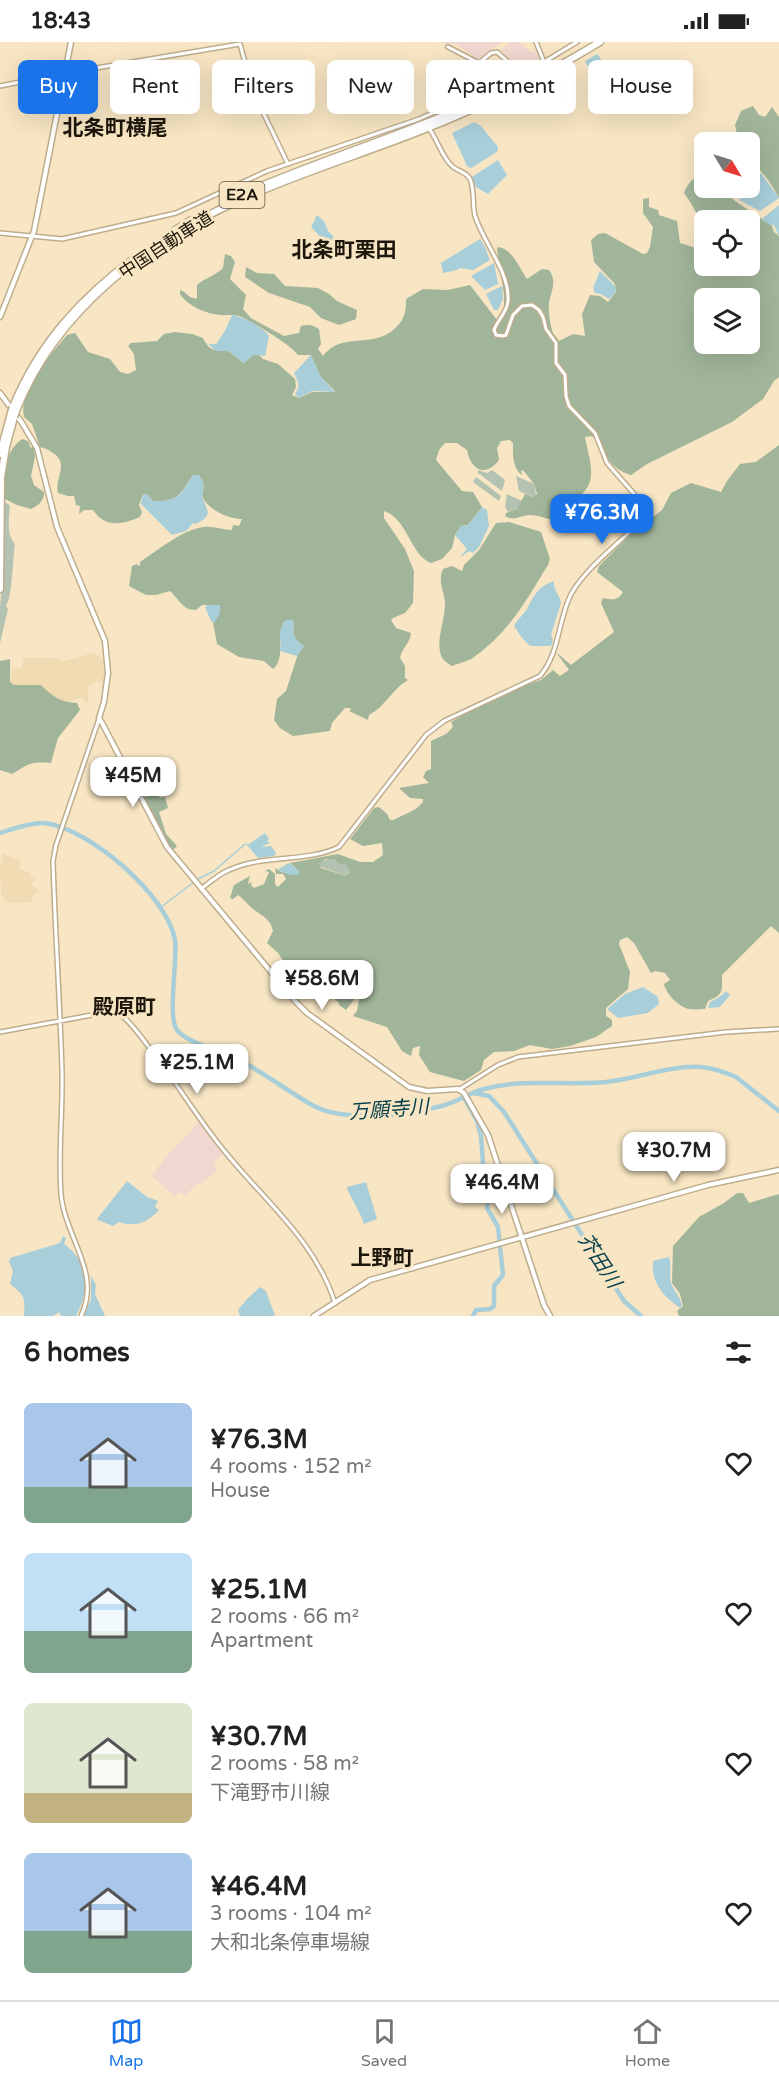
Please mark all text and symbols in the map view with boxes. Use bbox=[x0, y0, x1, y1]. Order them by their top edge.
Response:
text: 18:43 bbox=[30, 8, 91, 34]
chip: Buy bbox=[18, 60, 98, 114]
chip: Rent bbox=[110, 60, 200, 114]
chip: Filters bbox=[212, 60, 315, 114]
chip: New bbox=[327, 60, 414, 114]
chip: Apartment bbox=[426, 60, 576, 114]
chip: House bbox=[588, 60, 693, 114]
district label: 北条町横尾 bbox=[63, 116, 168, 141]
north arrow bbox=[694, 132, 760, 198]
map controls bbox=[694, 132, 760, 354]
road number: E2A bbox=[220, 182, 264, 208]
street label: 中国自動車道 bbox=[115, 206, 217, 284]
button: locate bbox=[694, 210, 760, 276]
district label: 北条町栗田 bbox=[292, 238, 397, 263]
button: layers bbox=[694, 288, 760, 354]
pin: ¥76.3M bbox=[553, 494, 651, 545]
text: ¥76.3M bbox=[564, 501, 640, 525]
pin: ¥45M bbox=[97, 757, 169, 808]
text: ¥45M bbox=[104, 764, 162, 788]
pin: ¥58.6M bbox=[273, 960, 371, 1011]
text: ¥58.6M bbox=[284, 967, 360, 991]
district label: 殿原町 bbox=[93, 995, 156, 1020]
pin: ¥25.1M bbox=[148, 1044, 246, 1095]
text: ¥25.1M bbox=[159, 1051, 235, 1075]
water label: 万願寺川 bbox=[348, 1095, 432, 1125]
pin: ¥30.7M bbox=[625, 1132, 723, 1183]
text: ¥30.7M bbox=[636, 1139, 712, 1163]
pin: ¥46.4M bbox=[453, 1164, 551, 1215]
text: ¥46.4M bbox=[465, 1171, 539, 1195]
water label: 芥田川 bbox=[573, 1229, 626, 1294]
district label: 上野町 bbox=[351, 1246, 414, 1271]
icon: filters bbox=[722, 1336, 755, 1369]
text: 6 homes bbox=[24, 1337, 130, 1368]
text: ¥76.3M bbox=[210, 1424, 308, 1455]
icon: home bbox=[72, 1427, 144, 1499]
icon: heart bbox=[722, 1447, 755, 1480]
text: 4 rooms · 152 m² bbox=[210, 1455, 372, 1479]
text: House bbox=[210, 1479, 270, 1503]
text: ¥25.1M bbox=[210, 1574, 308, 1605]
icon: home bbox=[72, 1577, 144, 1649]
icon: heart bbox=[722, 1597, 755, 1630]
text: 2 rooms · 66 m² bbox=[210, 1605, 359, 1629]
text: Apartment bbox=[210, 1629, 313, 1653]
text: ¥30.7M bbox=[210, 1721, 308, 1752]
icon: home bbox=[72, 1727, 144, 1799]
icon: heart bbox=[722, 1747, 755, 1780]
text: 2 rooms · 58 m² bbox=[210, 1752, 359, 1776]
text: 下滝野市川線 bbox=[210, 1781, 330, 1805]
text: ¥46.4M bbox=[210, 1871, 307, 1902]
icon: home bbox=[72, 1877, 144, 1949]
icon: heart bbox=[722, 1897, 755, 1930]
text: 3 rooms · 104 m² bbox=[210, 1902, 372, 1926]
text: 大和北条停車場線 bbox=[210, 1931, 370, 1955]
tab: Map bbox=[109, 2015, 143, 2071]
tab: Saved bbox=[361, 2015, 407, 2071]
tab: Home bbox=[625, 2015, 670, 2071]

